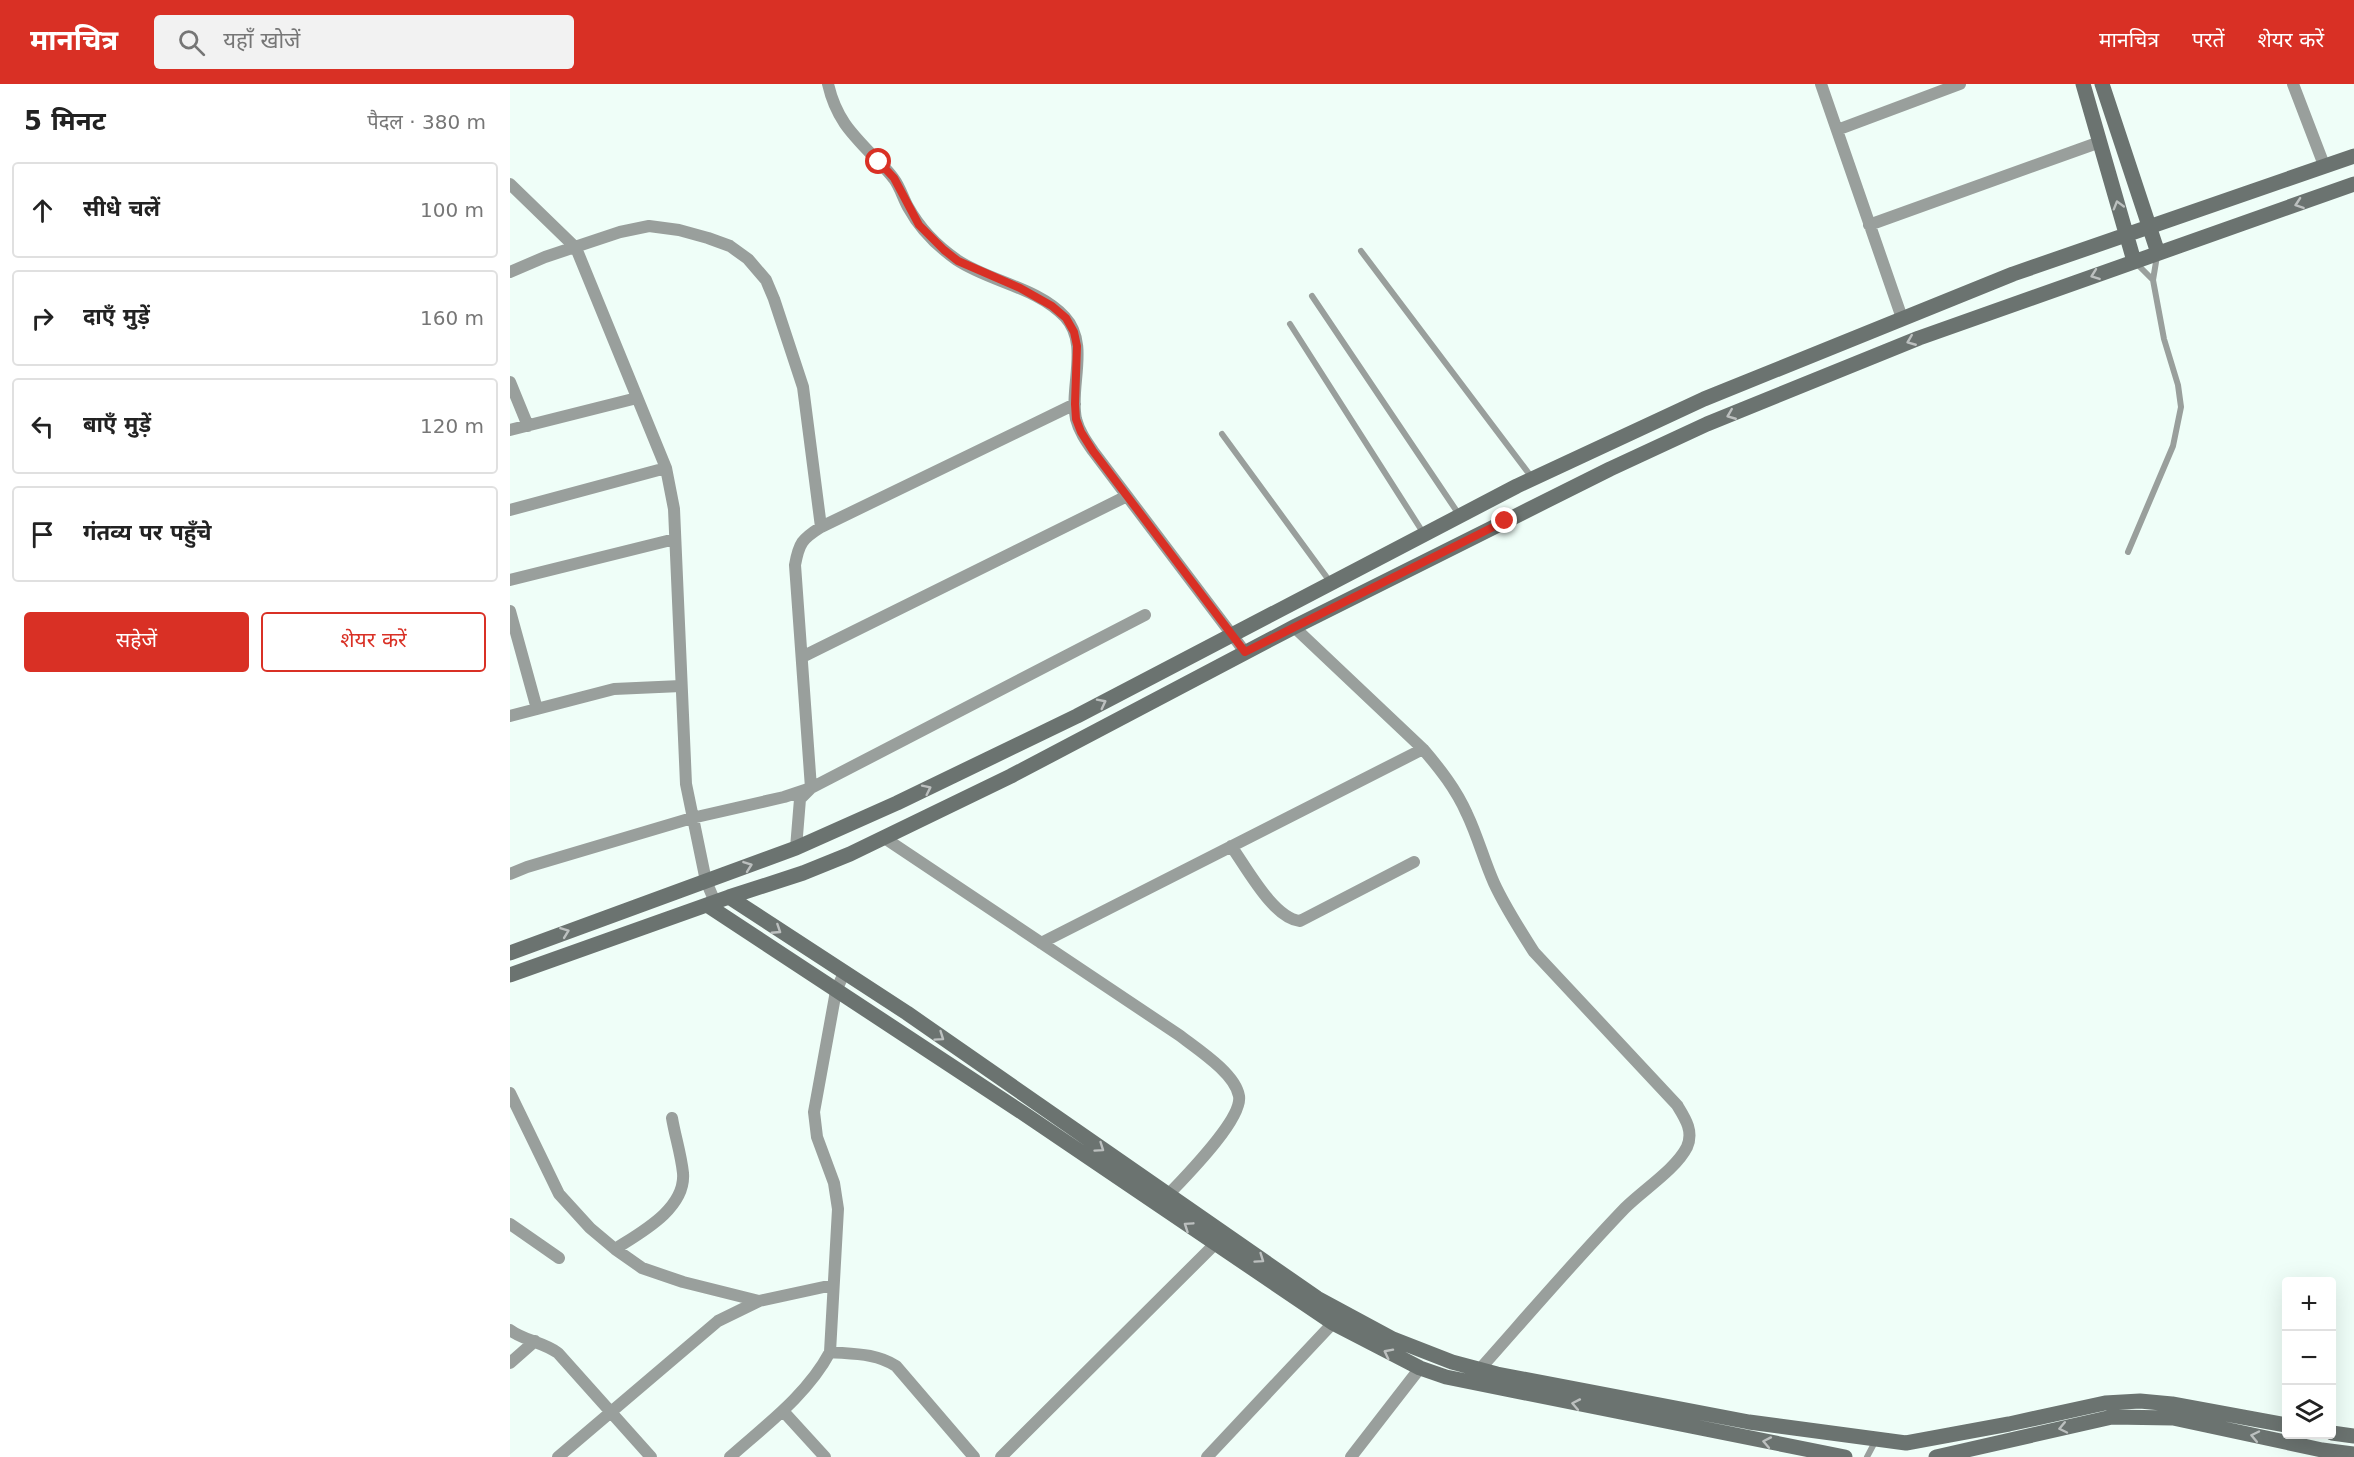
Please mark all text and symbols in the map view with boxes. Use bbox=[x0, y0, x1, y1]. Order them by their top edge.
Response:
search box bbox=[154, 15, 574, 69]
text: मानचित्र bbox=[30, 24, 118, 57]
icon: search bbox=[175, 26, 208, 59]
text: यहाँ खोजें bbox=[223, 28, 300, 53]
text: मानचित्र bbox=[2099, 28, 2159, 52]
text: परतें bbox=[2192, 28, 2225, 52]
text: शेयर करें bbox=[2258, 28, 2324, 52]
text: 5 मिनट bbox=[24, 106, 106, 136]
text: पैदल · 380 m bbox=[367, 110, 486, 134]
route start bbox=[865, 148, 891, 174]
icon: ahead bbox=[26, 194, 59, 227]
text: सीधे चलें bbox=[83, 196, 160, 221]
one-way arrow bbox=[2294, 196, 2305, 209]
text: 100 m bbox=[420, 198, 484, 222]
one-way arrow bbox=[2113, 200, 2125, 210]
one-way arrow bbox=[2090, 267, 2101, 280]
icon: right bbox=[26, 302, 59, 335]
text: दाएँ मुड़ें bbox=[83, 304, 150, 329]
text: 160 m bbox=[420, 306, 484, 330]
one-way arrow bbox=[1907, 334, 1918, 346]
one-way arrow bbox=[1726, 408, 1737, 420]
icon: left bbox=[26, 410, 59, 443]
text: बाएँ मुड़ें bbox=[83, 412, 151, 437]
text: 120 m bbox=[420, 414, 484, 438]
route end bbox=[1491, 507, 1517, 533]
icon: arrive bbox=[26, 518, 59, 551]
text: गंतव्य पर पहुँचे bbox=[83, 520, 211, 545]
button: सहेजें bbox=[24, 612, 249, 672]
button: शेयर करें bbox=[261, 612, 486, 672]
one-way arrow bbox=[1096, 699, 1106, 710]
one-way arrow bbox=[920, 784, 931, 796]
one-way arrow bbox=[742, 860, 753, 873]
one-way arrow bbox=[771, 922, 781, 934]
one-way arrow bbox=[559, 927, 569, 940]
one-way arrow bbox=[934, 1030, 945, 1041]
one-way arrow bbox=[1094, 1141, 1105, 1152]
one-way arrow bbox=[1184, 1222, 1195, 1233]
one-way arrow bbox=[1254, 1252, 1265, 1263]
map controls bbox=[2282, 1277, 2336, 1439]
button: + bbox=[2282, 1277, 2336, 1331]
button: − bbox=[2282, 1331, 2336, 1385]
one-way arrow bbox=[1384, 1348, 1395, 1360]
button: layers bbox=[2282, 1385, 2336, 1439]
one-way arrow bbox=[1571, 1398, 1581, 1411]
one-way arrow bbox=[2059, 1420, 2069, 1433]
one-way arrow bbox=[2251, 1430, 2261, 1443]
one-way arrow bbox=[1762, 1437, 1772, 1450]

